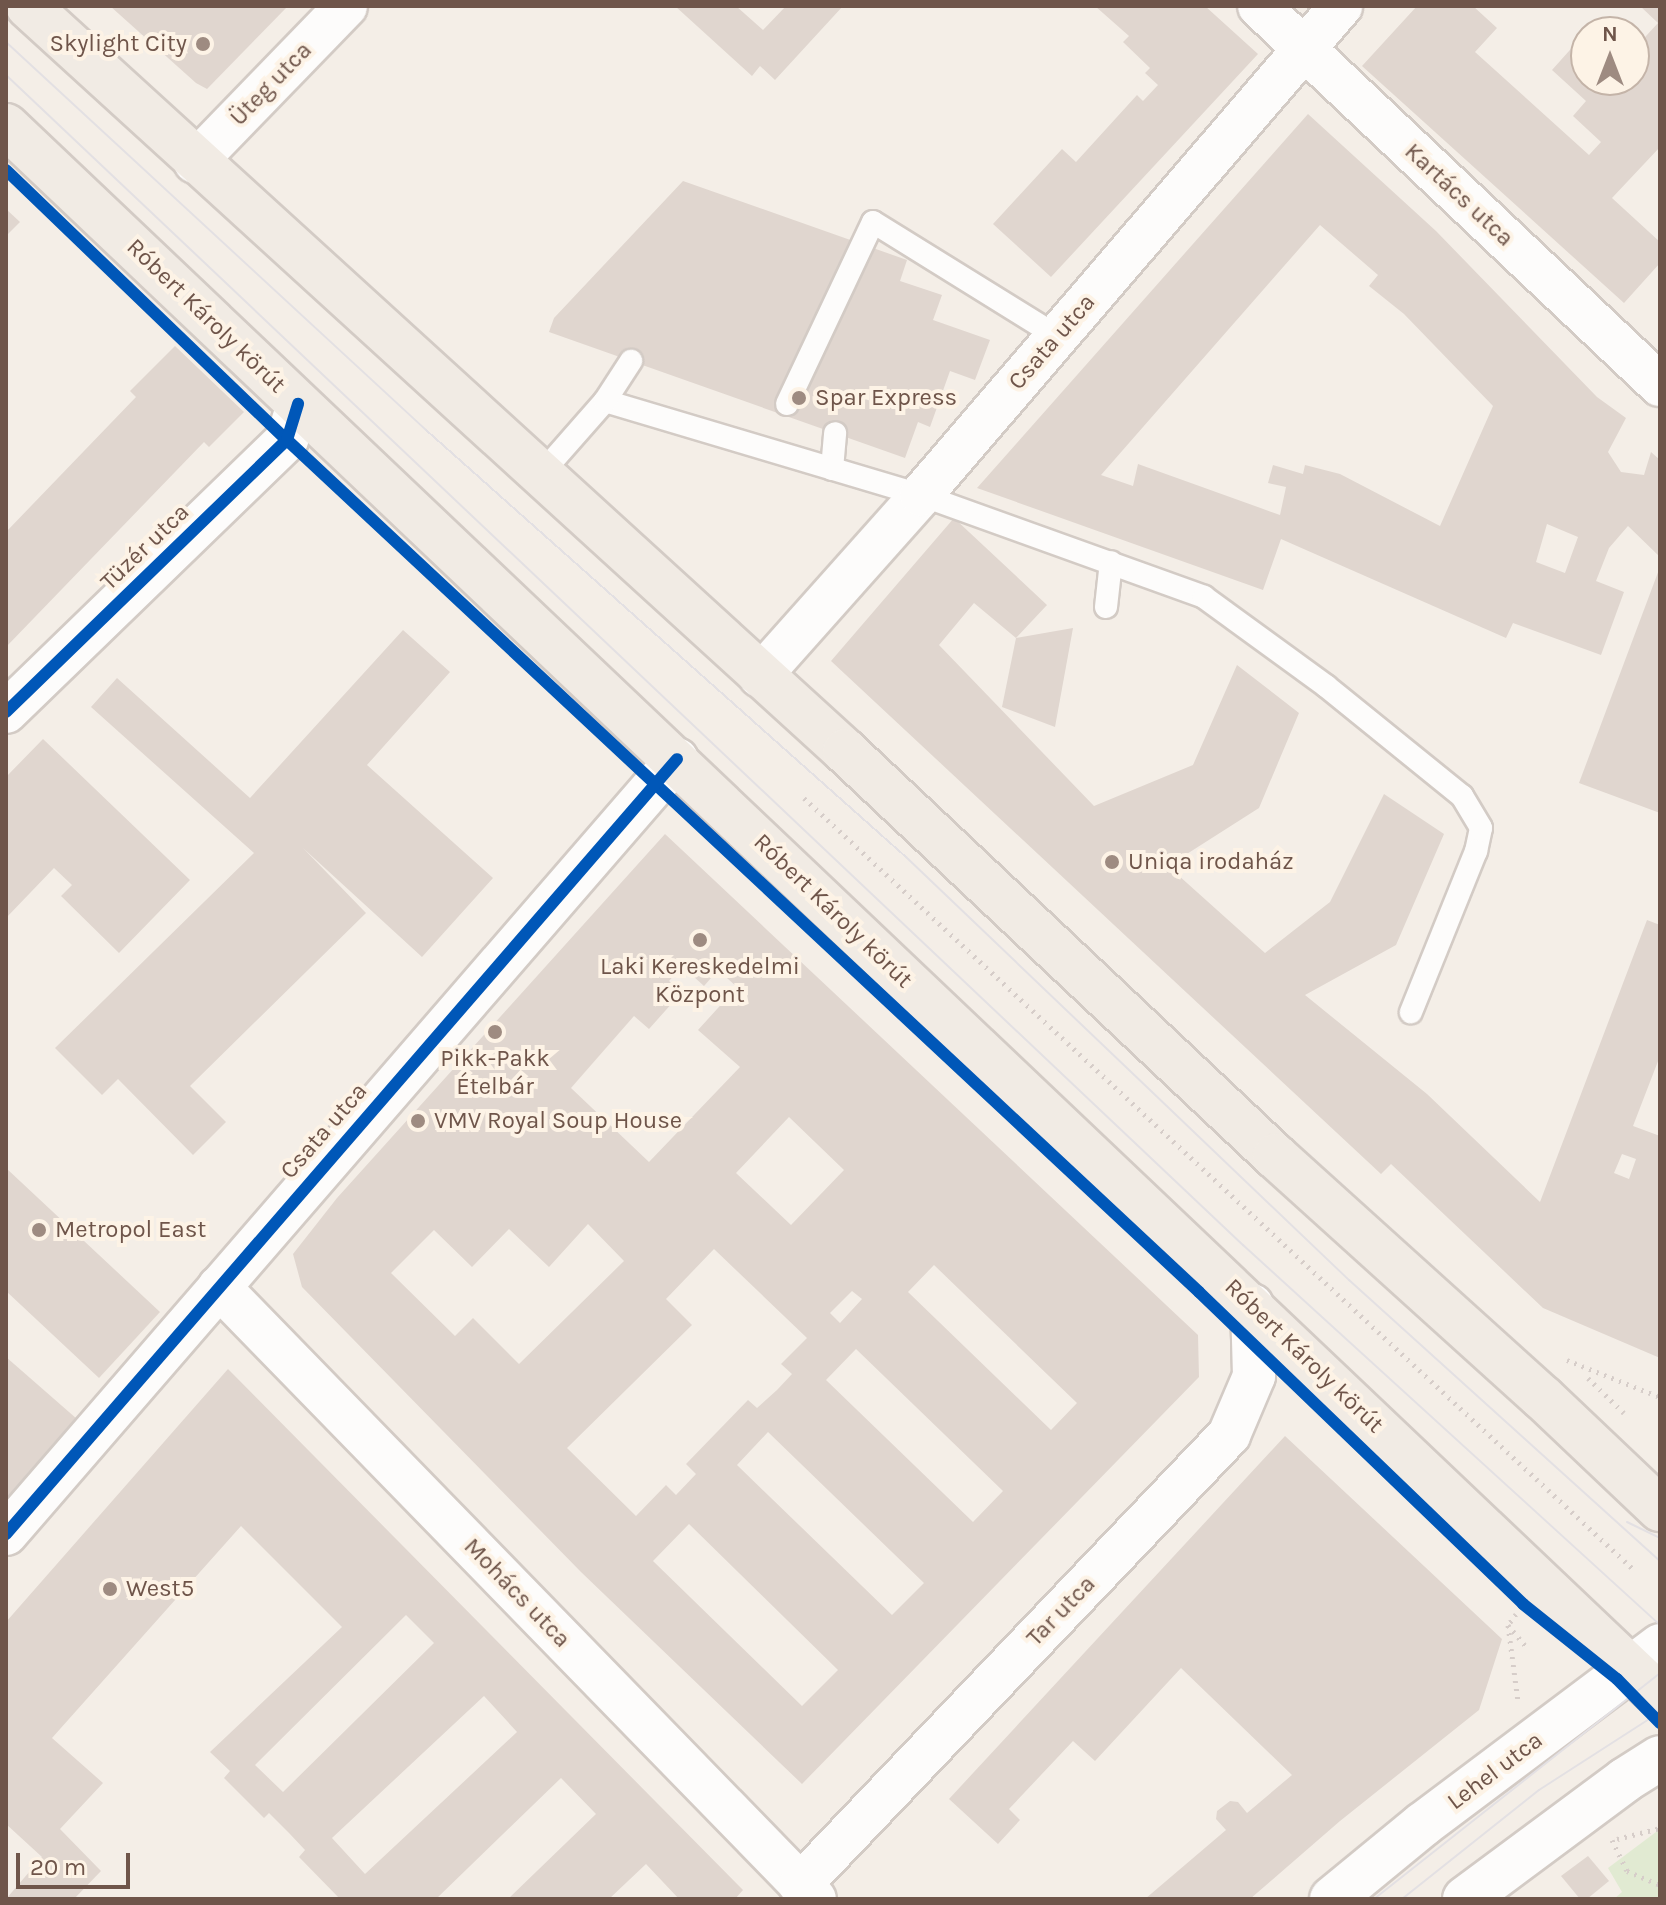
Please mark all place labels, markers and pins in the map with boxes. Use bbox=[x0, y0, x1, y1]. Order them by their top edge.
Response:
place label: Skylight City bbox=[49, 30, 187, 58]
marker: Skylight City bbox=[194, 35, 212, 53]
place label: Spar Express bbox=[815, 384, 957, 412]
marker: Spar Express bbox=[790, 389, 808, 407]
place label: Uniqa irodaház bbox=[1128, 848, 1294, 876]
marker: Uniqa irodaház bbox=[1103, 853, 1121, 871]
marker: Laki Kereskedelmi Központ bbox=[691, 931, 709, 949]
place label: Laki Kereskedelmi Központ bbox=[600, 953, 800, 1009]
marker: Pikk-Pakk Ételbár bbox=[486, 1023, 504, 1041]
place label: Pikk-Pakk Ételbár bbox=[440, 1045, 550, 1101]
place label: VMV Royal Soup House bbox=[434, 1107, 682, 1135]
marker: VMV Royal Soup House bbox=[409, 1112, 427, 1130]
place label: Metropol East bbox=[55, 1216, 206, 1244]
marker: Metropol East bbox=[30, 1221, 48, 1239]
place label: West5 bbox=[126, 1575, 194, 1603]
marker: West5 bbox=[101, 1580, 119, 1598]

